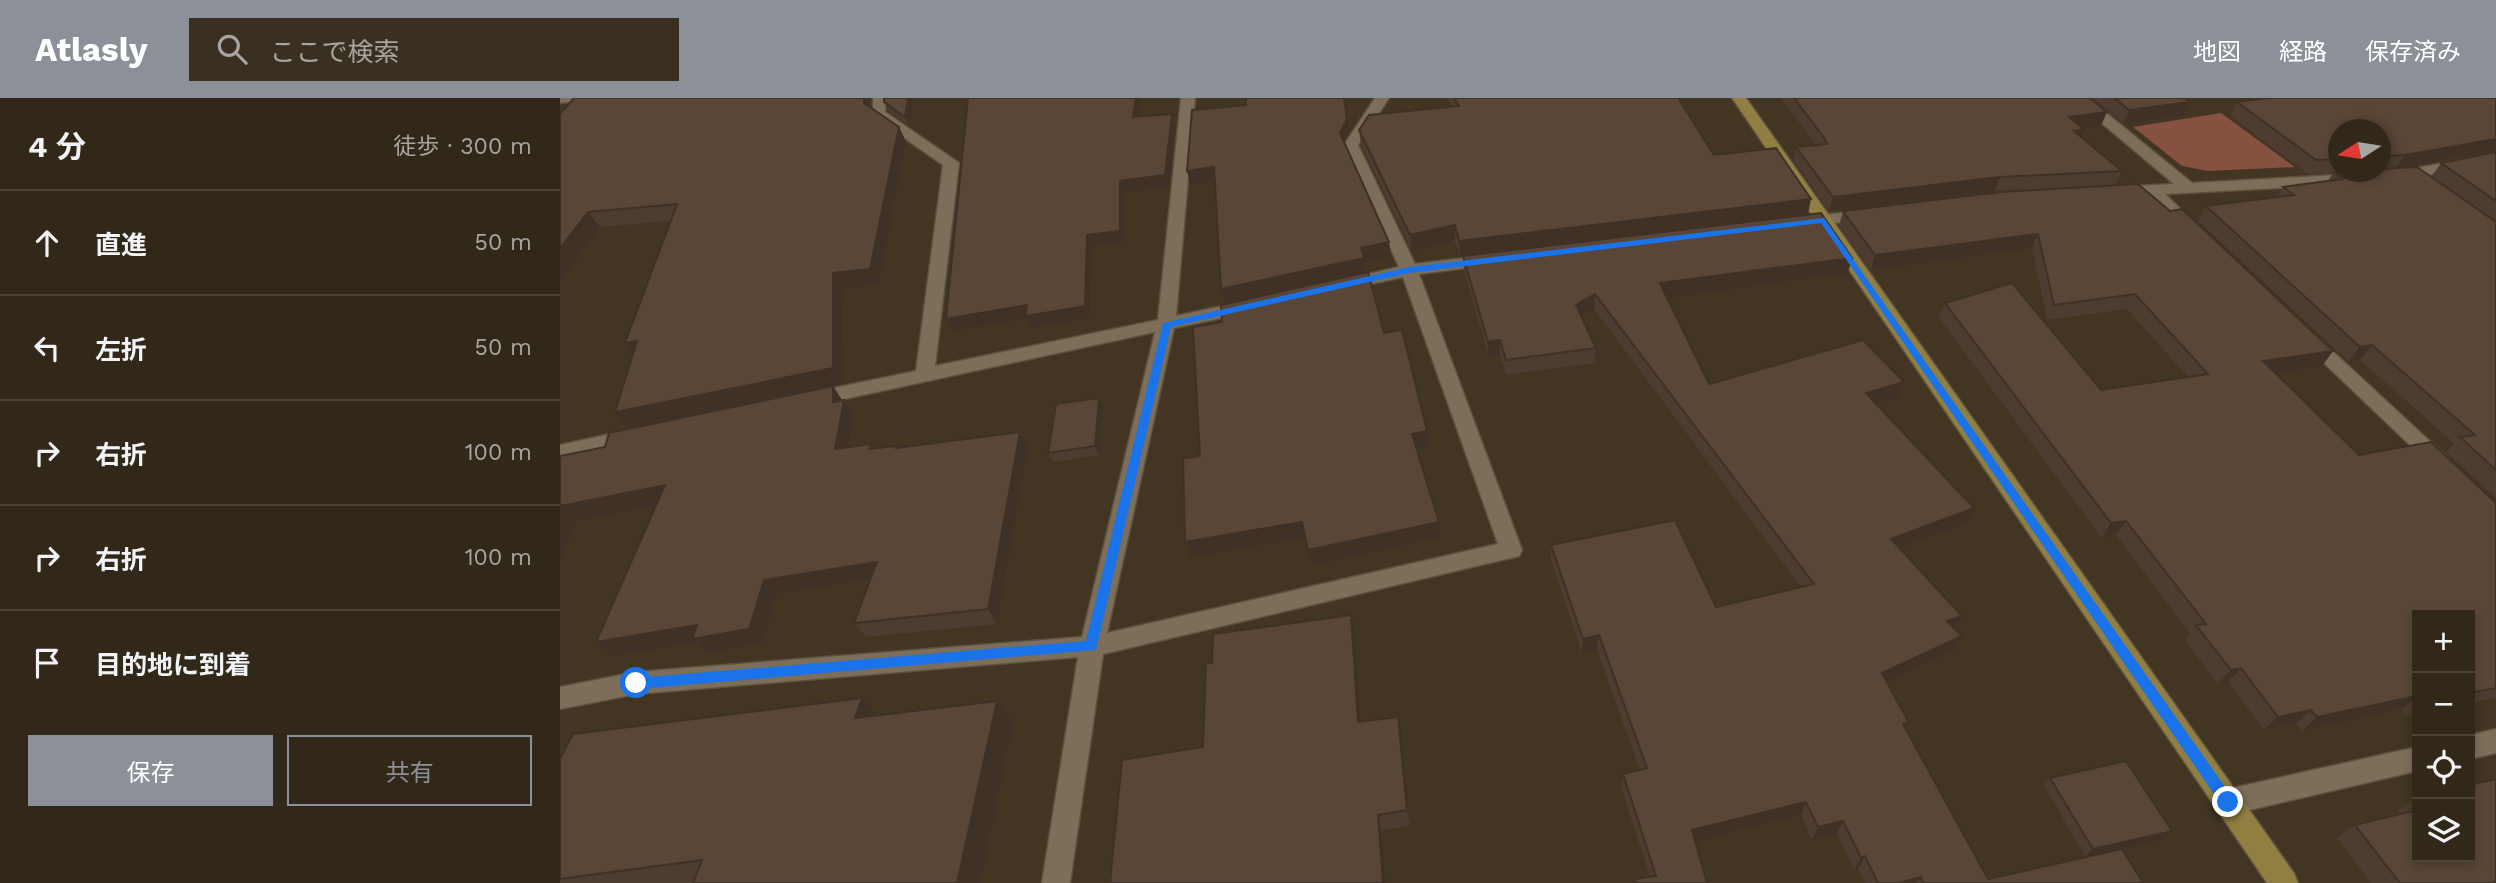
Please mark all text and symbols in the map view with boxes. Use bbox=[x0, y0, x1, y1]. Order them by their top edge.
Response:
search box bbox=[189, 18, 679, 81]
text: Atlasly bbox=[35, 30, 147, 69]
icon: search bbox=[213, 30, 251, 68]
text: ここで検索 bbox=[269, 37, 400, 67]
text: 地図 bbox=[2193, 38, 2241, 66]
text: 経路 bbox=[2279, 38, 2327, 66]
text: 保存済み bbox=[2365, 38, 2461, 66]
north arrow bbox=[2328, 119, 2391, 182]
text: 4 分 bbox=[28, 129, 86, 164]
text: 徒歩 · 300 m bbox=[393, 133, 532, 160]
icon: ahead bbox=[28, 224, 66, 262]
text: 50 m bbox=[475, 229, 532, 256]
text: 直進 bbox=[95, 230, 147, 260]
icon: left bbox=[28, 329, 66, 367]
text: 50 m bbox=[475, 334, 532, 361]
text: 左折 bbox=[95, 335, 147, 365]
icon: right bbox=[28, 434, 66, 472]
text: 100 m bbox=[465, 439, 532, 466]
text: 右折 bbox=[95, 440, 147, 470]
icon: right bbox=[28, 539, 66, 577]
text: 100 m bbox=[465, 544, 532, 571]
text: 右折 bbox=[95, 545, 147, 575]
map controls bbox=[2412, 610, 2475, 862]
button: + bbox=[2412, 610, 2475, 673]
icon: arrive bbox=[28, 644, 66, 682]
text: 目的地に到着 bbox=[95, 650, 251, 680]
route start bbox=[620, 667, 651, 698]
button: − bbox=[2412, 673, 2475, 736]
button: 保存 bbox=[28, 735, 273, 806]
button: 共有 bbox=[287, 735, 532, 806]
button: locate bbox=[2412, 736, 2475, 799]
route end bbox=[2212, 786, 2243, 817]
button: layers bbox=[2412, 799, 2475, 862]

